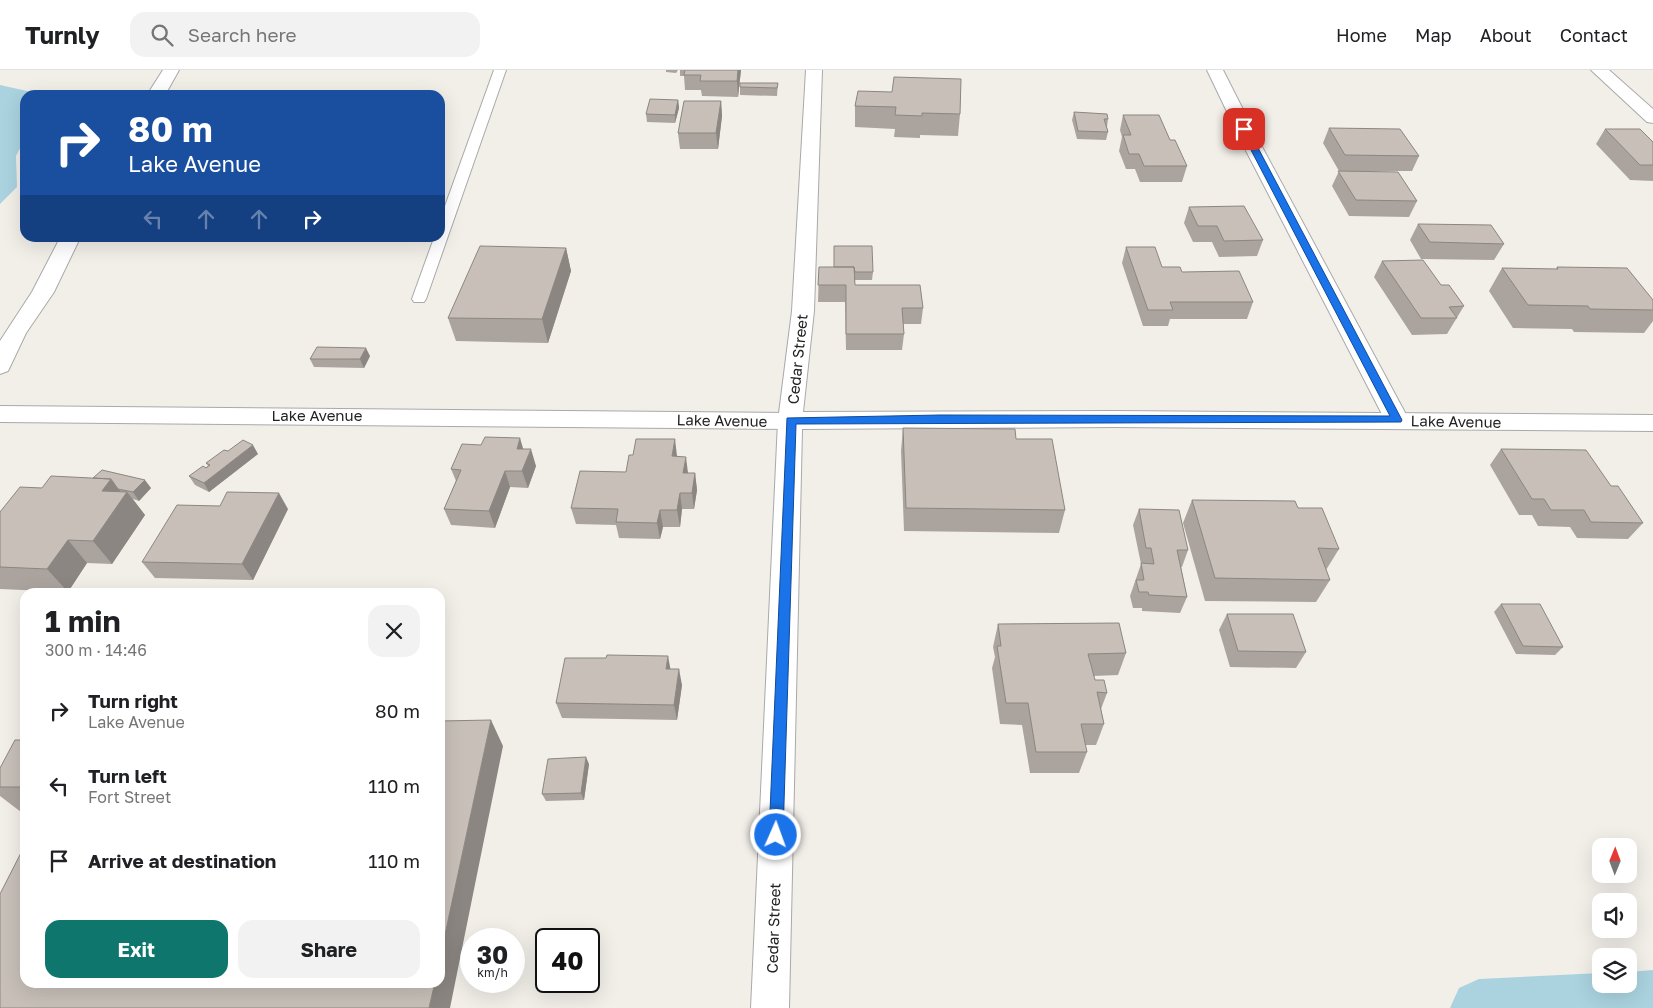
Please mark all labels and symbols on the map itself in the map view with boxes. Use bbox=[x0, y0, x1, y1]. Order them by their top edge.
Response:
pin bbox=[1223, 108, 1265, 150]
street label: Cedar Street bbox=[783, 313, 811, 405]
street label: Lake Avenue bbox=[272, 406, 363, 424]
street label: Lake Avenue bbox=[676, 410, 768, 430]
street label: Lake Avenue bbox=[1410, 411, 1502, 431]
position arrow bbox=[749, 808, 801, 860]
north arrow bbox=[1592, 838, 1638, 882]
street label: Cedar Street bbox=[762, 882, 784, 974]
speed limit sign: 40 bbox=[535, 928, 600, 993]

